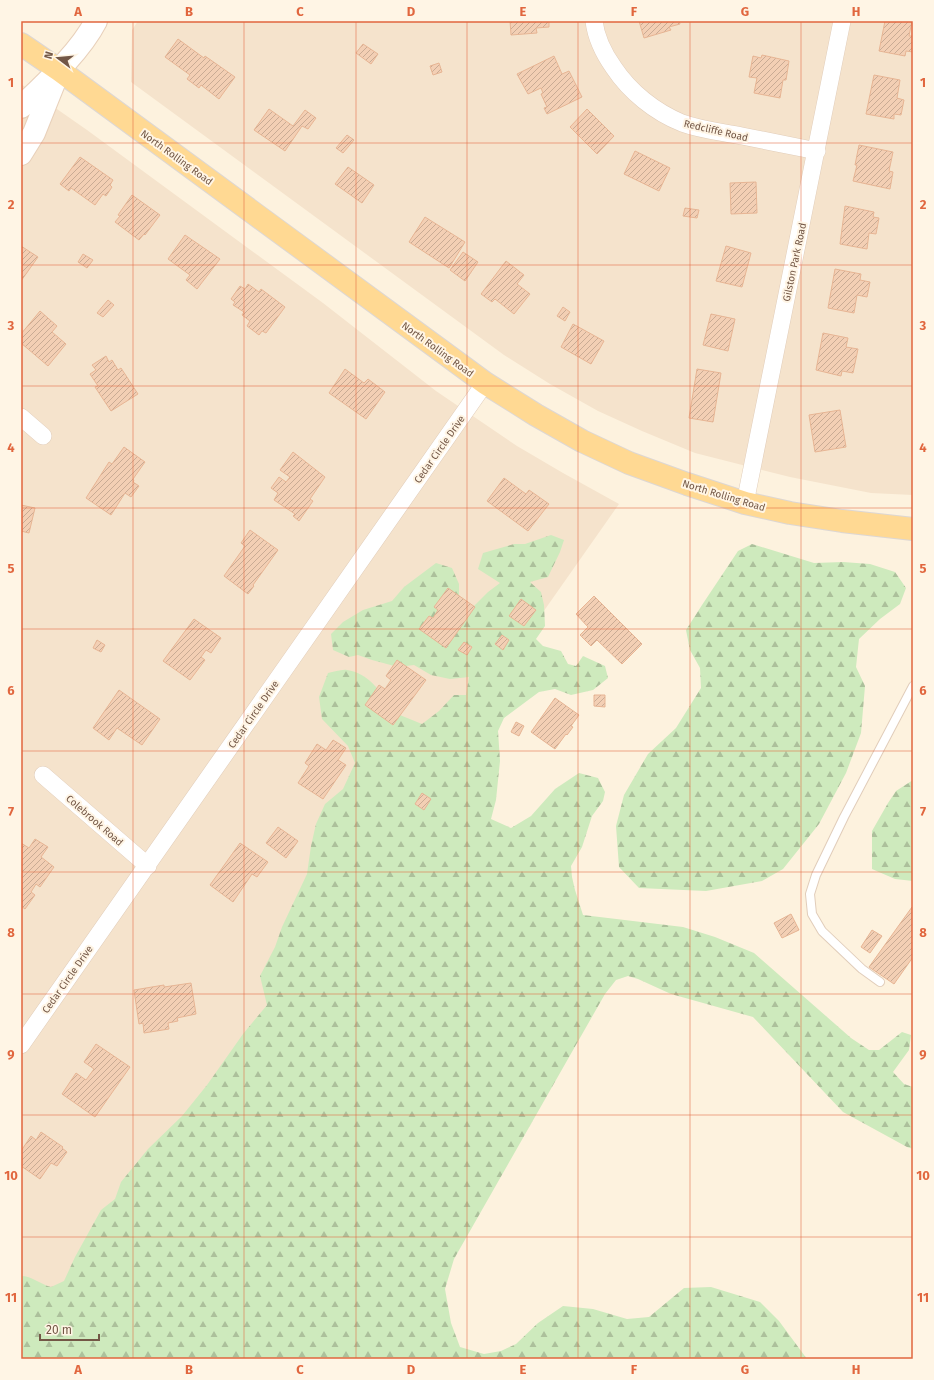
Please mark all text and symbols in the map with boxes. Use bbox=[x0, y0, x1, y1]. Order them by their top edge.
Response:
text: A bbox=[73, 4, 82, 19]
text: B bbox=[185, 4, 193, 19]
text: C bbox=[296, 4, 304, 19]
text: D bbox=[407, 4, 416, 19]
text: E bbox=[520, 4, 527, 19]
text: F bbox=[631, 4, 638, 19]
text: G bbox=[741, 4, 749, 19]
text: H bbox=[852, 4, 860, 19]
north arrow bbox=[38, 38, 78, 78]
text: N bbox=[42, 50, 56, 61]
text: 1 bbox=[8, 75, 14, 90]
text: 1 bbox=[920, 75, 926, 90]
street label: Redcliffe Road bbox=[682, 118, 749, 144]
street label: North Rolling Road bbox=[138, 128, 215, 188]
text: 2 bbox=[8, 197, 15, 212]
text: 2 bbox=[920, 197, 927, 212]
street label: Gilston Park Road bbox=[781, 222, 809, 303]
text: 3 bbox=[7, 318, 15, 333]
text: 3 bbox=[919, 318, 927, 333]
street label: North Rolling Road bbox=[399, 320, 476, 380]
street label: Cedar Circle Drive bbox=[412, 413, 468, 486]
text: 4 bbox=[7, 440, 15, 455]
text: 4 bbox=[919, 440, 927, 455]
street label: North Rolling Road bbox=[681, 478, 767, 514]
text: 5 bbox=[8, 561, 15, 576]
text: 5 bbox=[920, 561, 927, 576]
street label: Cedar Circle Drive bbox=[226, 678, 282, 751]
text: 6 bbox=[7, 683, 15, 698]
text: 6 bbox=[919, 683, 927, 698]
street label: Colebrook Road bbox=[63, 793, 125, 849]
text: 7 bbox=[8, 804, 14, 819]
text: 7 bbox=[920, 804, 926, 819]
text: 8 bbox=[7, 925, 15, 940]
text: 8 bbox=[919, 925, 927, 940]
street label: Cedar Circle Drive bbox=[40, 943, 96, 1016]
text: 9 bbox=[7, 1047, 15, 1062]
text: 9 bbox=[919, 1047, 927, 1062]
text: 10 bbox=[4, 1168, 18, 1183]
text: 10 bbox=[916, 1168, 930, 1183]
text: 11 bbox=[5, 1290, 17, 1305]
text: 11 bbox=[917, 1290, 929, 1305]
scale bar bbox=[40, 1316, 99, 1342]
text: 20 m bbox=[46, 1323, 72, 1337]
text: A bbox=[73, 1362, 82, 1377]
text: B bbox=[185, 1362, 193, 1377]
text: C bbox=[296, 1362, 304, 1377]
text: D bbox=[407, 1362, 416, 1377]
text: E bbox=[520, 1362, 527, 1377]
text: F bbox=[631, 1362, 638, 1377]
text: G bbox=[741, 1362, 749, 1377]
text: H bbox=[852, 1362, 860, 1377]

